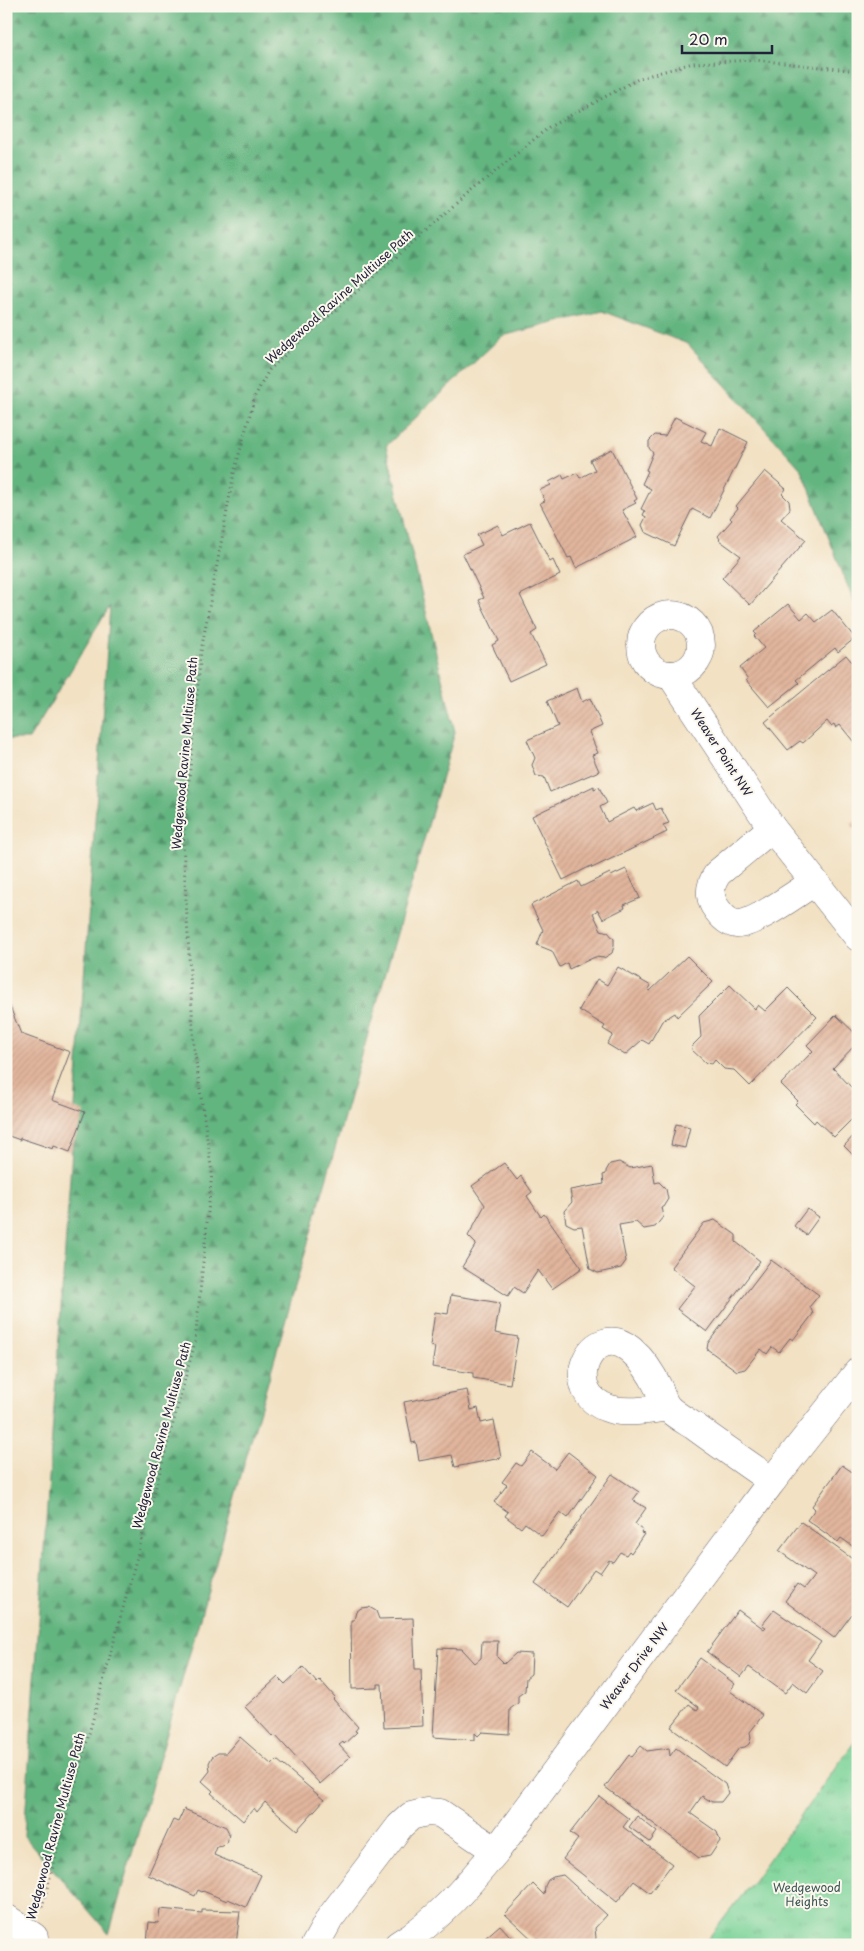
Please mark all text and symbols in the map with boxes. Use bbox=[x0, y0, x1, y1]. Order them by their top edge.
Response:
scale bar bbox=[682, 22, 772, 54]
text: 20 m bbox=[689, 27, 728, 50]
street label: Wedgewood Ravine Multiuse Path bbox=[261, 225, 417, 367]
street label: Wedgewood Ravine Multiuse Path bbox=[167, 656, 201, 850]
street label: Weaver Point NW bbox=[687, 704, 758, 800]
street label: Wedgewood Ravine Multiuse Path bbox=[127, 1339, 195, 1531]
street label: Weaver Drive NW bbox=[595, 1619, 673, 1713]
street label: Wedgewood Ravine Multiuse Path bbox=[21, 1730, 89, 1922]
park label: Wedgewood Heights bbox=[773, 1878, 841, 1910]

